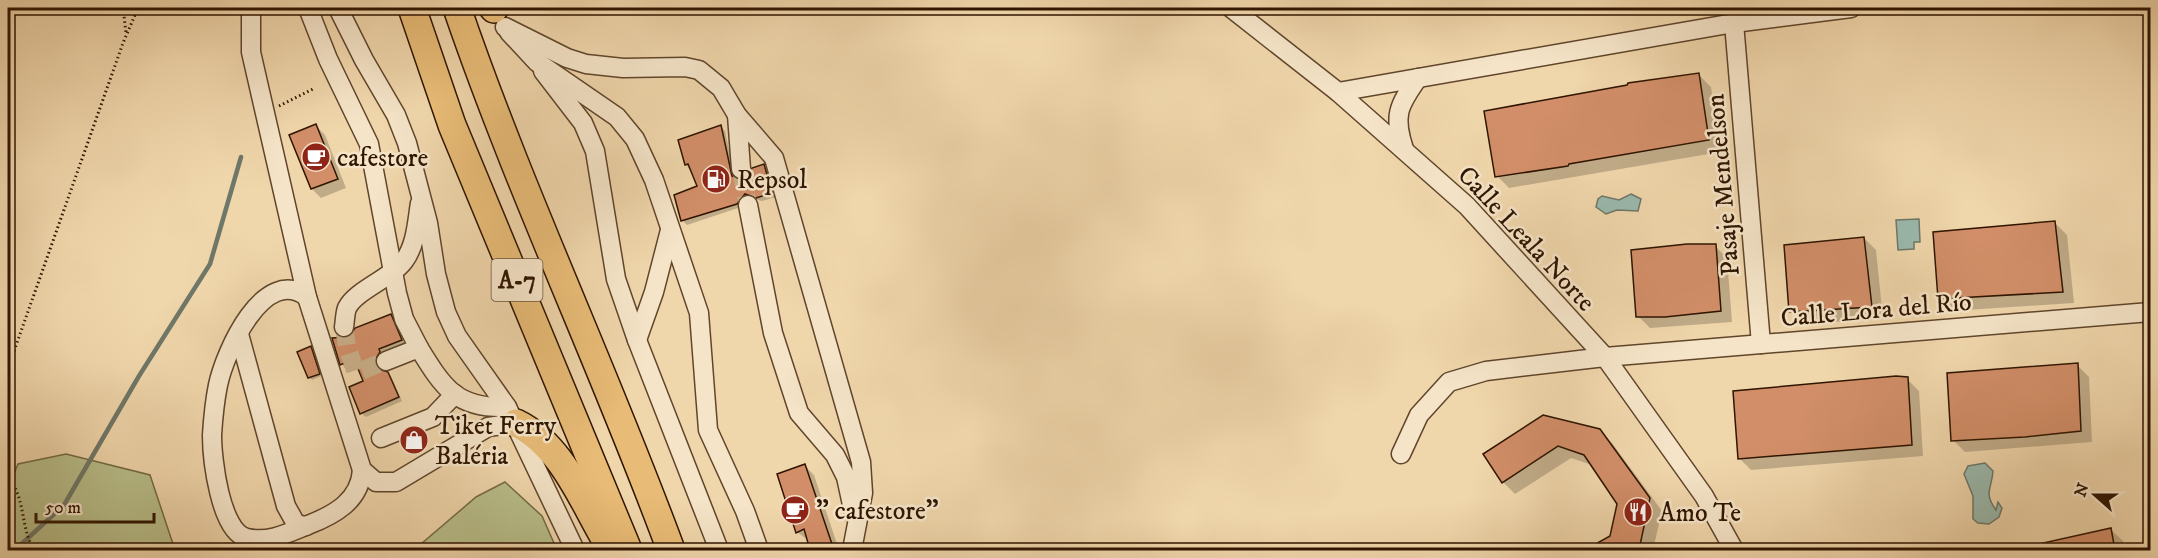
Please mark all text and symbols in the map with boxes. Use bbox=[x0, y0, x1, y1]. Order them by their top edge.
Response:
street label: Pasaje Mendelson bbox=[1699, 92, 1748, 277]
cafe icon: cafestore bbox=[300, 141, 332, 173]
place label: cafestore bbox=[337, 142, 428, 175]
street label: Calle Leala Norte bbox=[1450, 159, 1602, 319]
fuel station icon: Repsol bbox=[700, 163, 732, 195]
place label: Repsol bbox=[737, 164, 807, 197]
road number: A-7 bbox=[492, 259, 542, 301]
street label: Calle Lora del Río bbox=[1779, 286, 1973, 335]
place label: Tiket Ferry Baléria bbox=[435, 410, 557, 473]
shop icon: Tiket Ferry Baléria bbox=[398, 424, 430, 456]
north arrow bbox=[2065, 465, 2125, 525]
text: N bbox=[2070, 480, 2094, 500]
scale bar bbox=[36, 486, 154, 524]
cafe icon: " cafestore" bbox=[779, 494, 811, 526]
place label: " cafestore" bbox=[816, 495, 939, 528]
restaurant icon: Amo Te bbox=[1622, 496, 1654, 528]
text: 50 m bbox=[45, 497, 81, 519]
place label: Amo Te bbox=[1659, 497, 1741, 530]

